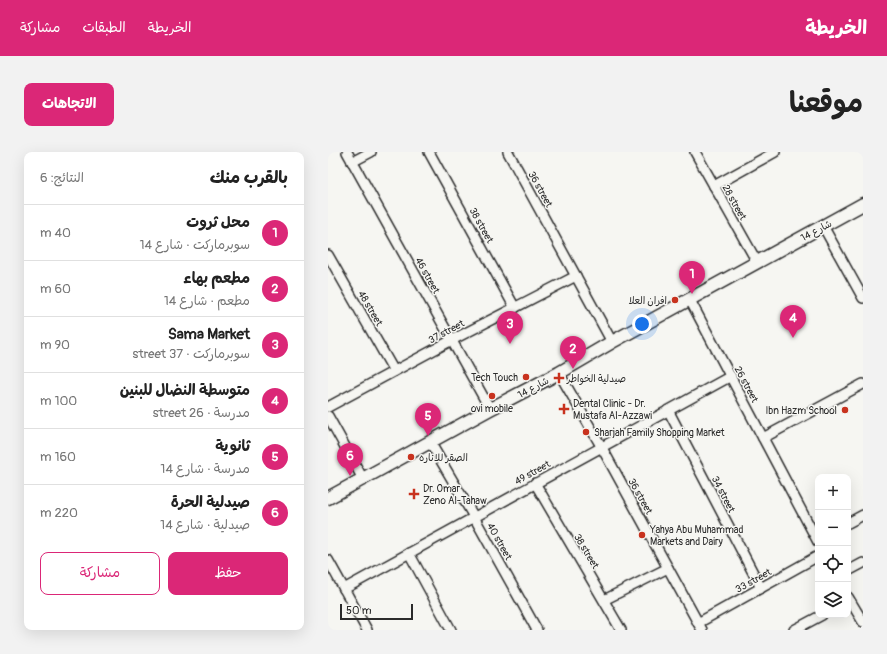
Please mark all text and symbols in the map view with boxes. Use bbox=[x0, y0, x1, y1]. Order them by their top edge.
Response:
text: الخريطة bbox=[805, 16, 867, 40]
text: مشاركة bbox=[20, 19, 60, 36]
text: الطبقات bbox=[82, 19, 126, 36]
text: الخريطة bbox=[148, 19, 191, 36]
button: الاتجاهات bbox=[24, 83, 114, 126]
text: موقعنا bbox=[789, 86, 863, 121]
text: بالقرب منك bbox=[210, 167, 288, 188]
street label: 36 street bbox=[525, 169, 555, 210]
text: النتائج: 6 bbox=[40, 170, 84, 186]
street label: 28 street bbox=[720, 183, 749, 223]
street label: 38 street bbox=[467, 206, 496, 246]
text: محل ثروت bbox=[186, 213, 250, 232]
street label: شارع 14 bbox=[799, 218, 835, 245]
text: 40 m bbox=[40, 225, 71, 241]
text: 1 bbox=[272, 225, 278, 241]
text: سوبرماركت · شارع 14 bbox=[139, 237, 250, 253]
street label: 46 street bbox=[412, 255, 442, 297]
pin: 1 bbox=[679, 261, 705, 294]
text: مطعم بهاء bbox=[183, 269, 250, 288]
text: 60 m bbox=[40, 281, 71, 297]
text: 2 bbox=[271, 281, 279, 297]
street label: 48 street bbox=[355, 289, 386, 329]
text: مطعم · شارع 14 bbox=[164, 293, 250, 309]
place label: افران العلا bbox=[628, 295, 667, 307]
marker: افران العلا bbox=[670, 295, 680, 305]
pin: 4 bbox=[780, 305, 806, 338]
pin: 3 bbox=[497, 311, 523, 344]
your location bbox=[632, 314, 652, 334]
street label: 37 street bbox=[427, 317, 467, 346]
text: Sama Market bbox=[168, 325, 250, 344]
pin: 2 bbox=[560, 336, 586, 369]
text: 90 m bbox=[40, 337, 70, 353]
text: 3 bbox=[271, 337, 279, 353]
text: سوبرماركت · 37 street bbox=[133, 346, 250, 362]
street label: 26 street bbox=[732, 364, 761, 406]
place label: Tech Touch bbox=[471, 372, 518, 384]
marker: Tech Touch bbox=[521, 372, 531, 382]
marker: صيدلية الخواطر bbox=[554, 373, 564, 383]
place label: صيدلية الخواطر bbox=[566, 373, 626, 386]
street label: شارع 14 bbox=[516, 375, 552, 402]
text: متوسطة النضال للبنين bbox=[120, 381, 250, 400]
marker: ovi mobile bbox=[487, 391, 497, 401]
text: 100 m bbox=[40, 393, 77, 409]
text: 4 bbox=[271, 393, 279, 409]
place label: Dental Clinic - Dr. Mustafa Al-Azzawi bbox=[573, 398, 652, 422]
pin: 5 bbox=[415, 403, 441, 436]
place label: ovi mobile bbox=[471, 403, 513, 415]
marker: Dental Clinic - Dr. Mustafa Al-Azzawi bbox=[558, 403, 570, 415]
text: مدرسة · 26 street bbox=[153, 405, 250, 421]
place label: Ibn Hazm School bbox=[765, 405, 837, 417]
marker: Ibn Hazm School bbox=[840, 405, 850, 415]
marker: Sharjah Family Shopping Market bbox=[581, 427, 591, 437]
place label: Sharjah Family Shopping Market bbox=[594, 427, 726, 439]
text: ثانوية bbox=[215, 437, 250, 456]
pin: 6 bbox=[337, 443, 363, 476]
text: 160 m bbox=[40, 449, 76, 465]
text: 5 bbox=[271, 449, 279, 465]
marker: الصقر للاناره bbox=[406, 452, 416, 462]
place label: الصقر للاناره bbox=[419, 452, 468, 464]
street label: 49 street bbox=[513, 458, 553, 488]
text: مدرسة · شارع 14 bbox=[160, 461, 250, 477]
street label: 34 street bbox=[709, 474, 738, 516]
map controls bbox=[815, 474, 851, 618]
button: + bbox=[815, 474, 851, 510]
street label: 36 street bbox=[625, 476, 655, 517]
place label: Dr. Omar Zeno Al-Tahaw bbox=[423, 483, 487, 507]
marker: Dr. Omar Zeno Al-Tahaw bbox=[408, 488, 420, 500]
text: صيدلية الحرة bbox=[171, 493, 250, 512]
text: 220 m bbox=[40, 505, 78, 521]
text: 6 bbox=[271, 505, 279, 521]
button: − bbox=[815, 510, 851, 546]
text: صيدلية · شارع 14 bbox=[160, 517, 250, 533]
street label: 40 street bbox=[484, 521, 515, 563]
place label: Yahya Abu Muhammad Markets and Dairy bbox=[649, 524, 743, 548]
marker: Yahya Abu Muhammad Markets and Dairy bbox=[637, 530, 647, 540]
street label: 38 street bbox=[571, 532, 602, 572]
button: locate bbox=[815, 546, 851, 582]
button: مشاركة bbox=[40, 552, 160, 595]
button: حفظ bbox=[168, 552, 288, 595]
street label: 33 street bbox=[733, 566, 774, 596]
button: layers bbox=[815, 582, 851, 618]
scale bar bbox=[340, 602, 413, 621]
text: 50 m bbox=[346, 604, 372, 617]

